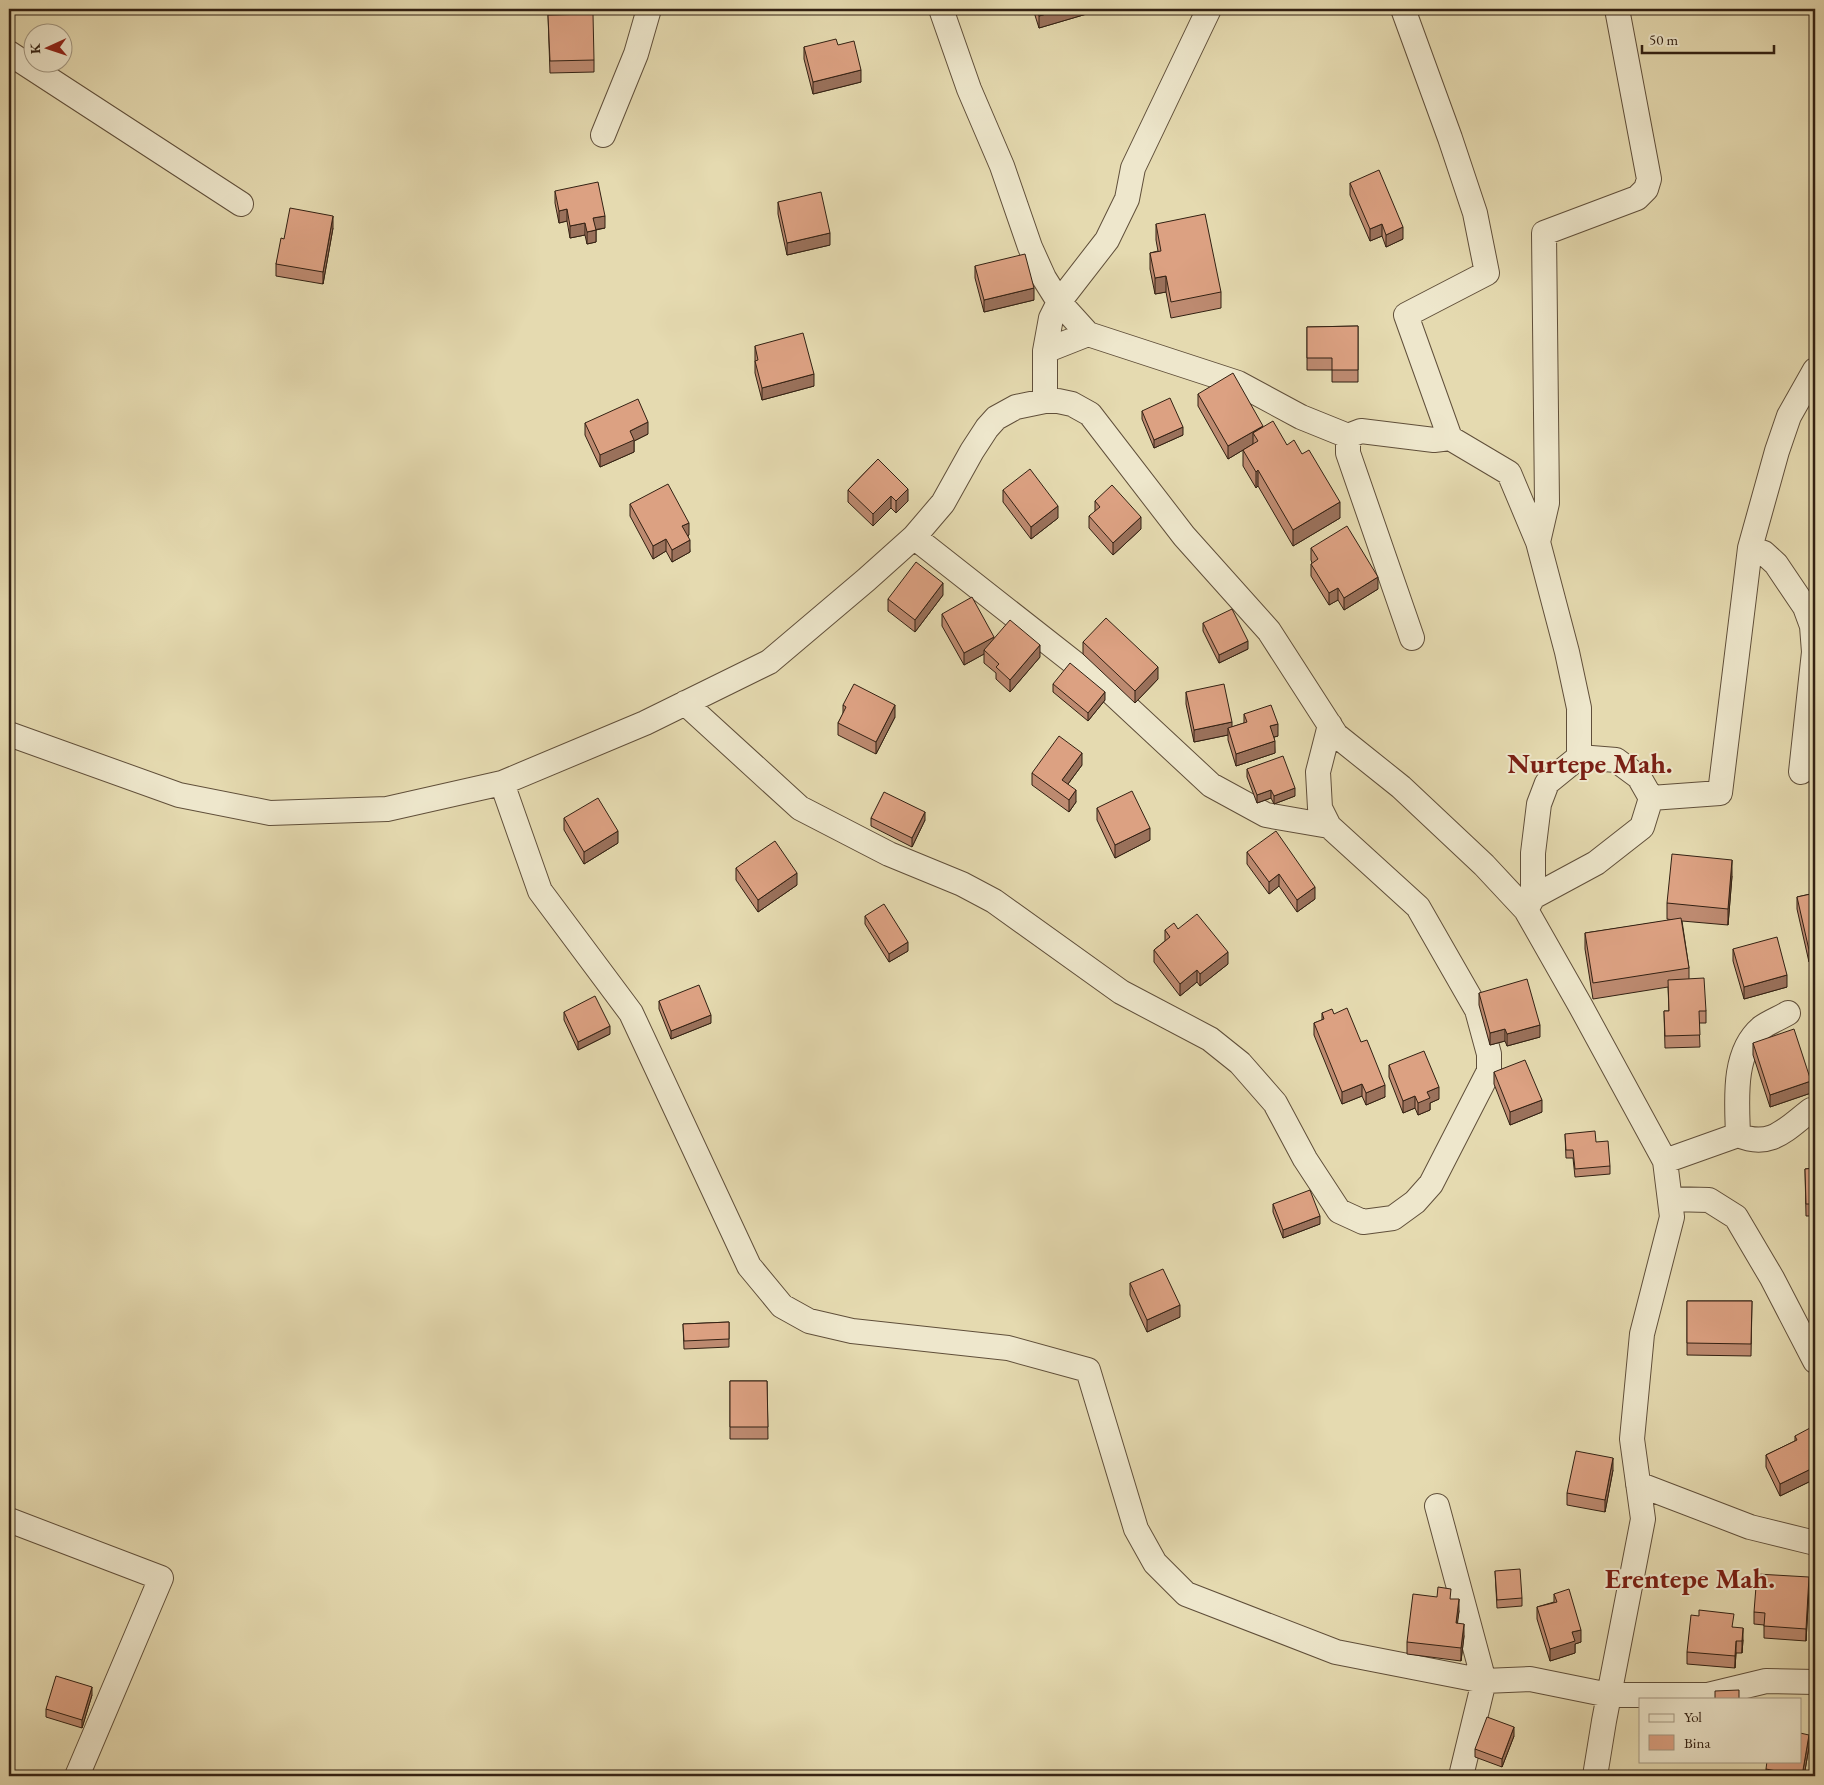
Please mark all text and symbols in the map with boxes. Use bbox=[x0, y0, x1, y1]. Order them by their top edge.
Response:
north arrow bbox=[22, 22, 72, 72]
scale bar bbox=[1642, 22, 1774, 54]
text: 50 m bbox=[1649, 30, 1678, 49]
text: K bbox=[26, 43, 44, 54]
district label: Nurtepe Mah. bbox=[1507, 745, 1673, 781]
district label: Erentepe Mah. bbox=[1605, 1560, 1775, 1596]
legend bbox=[1639, 1698, 1802, 1762]
text: Yol bbox=[1684, 1707, 1702, 1726]
text: Bina bbox=[1684, 1733, 1710, 1752]

